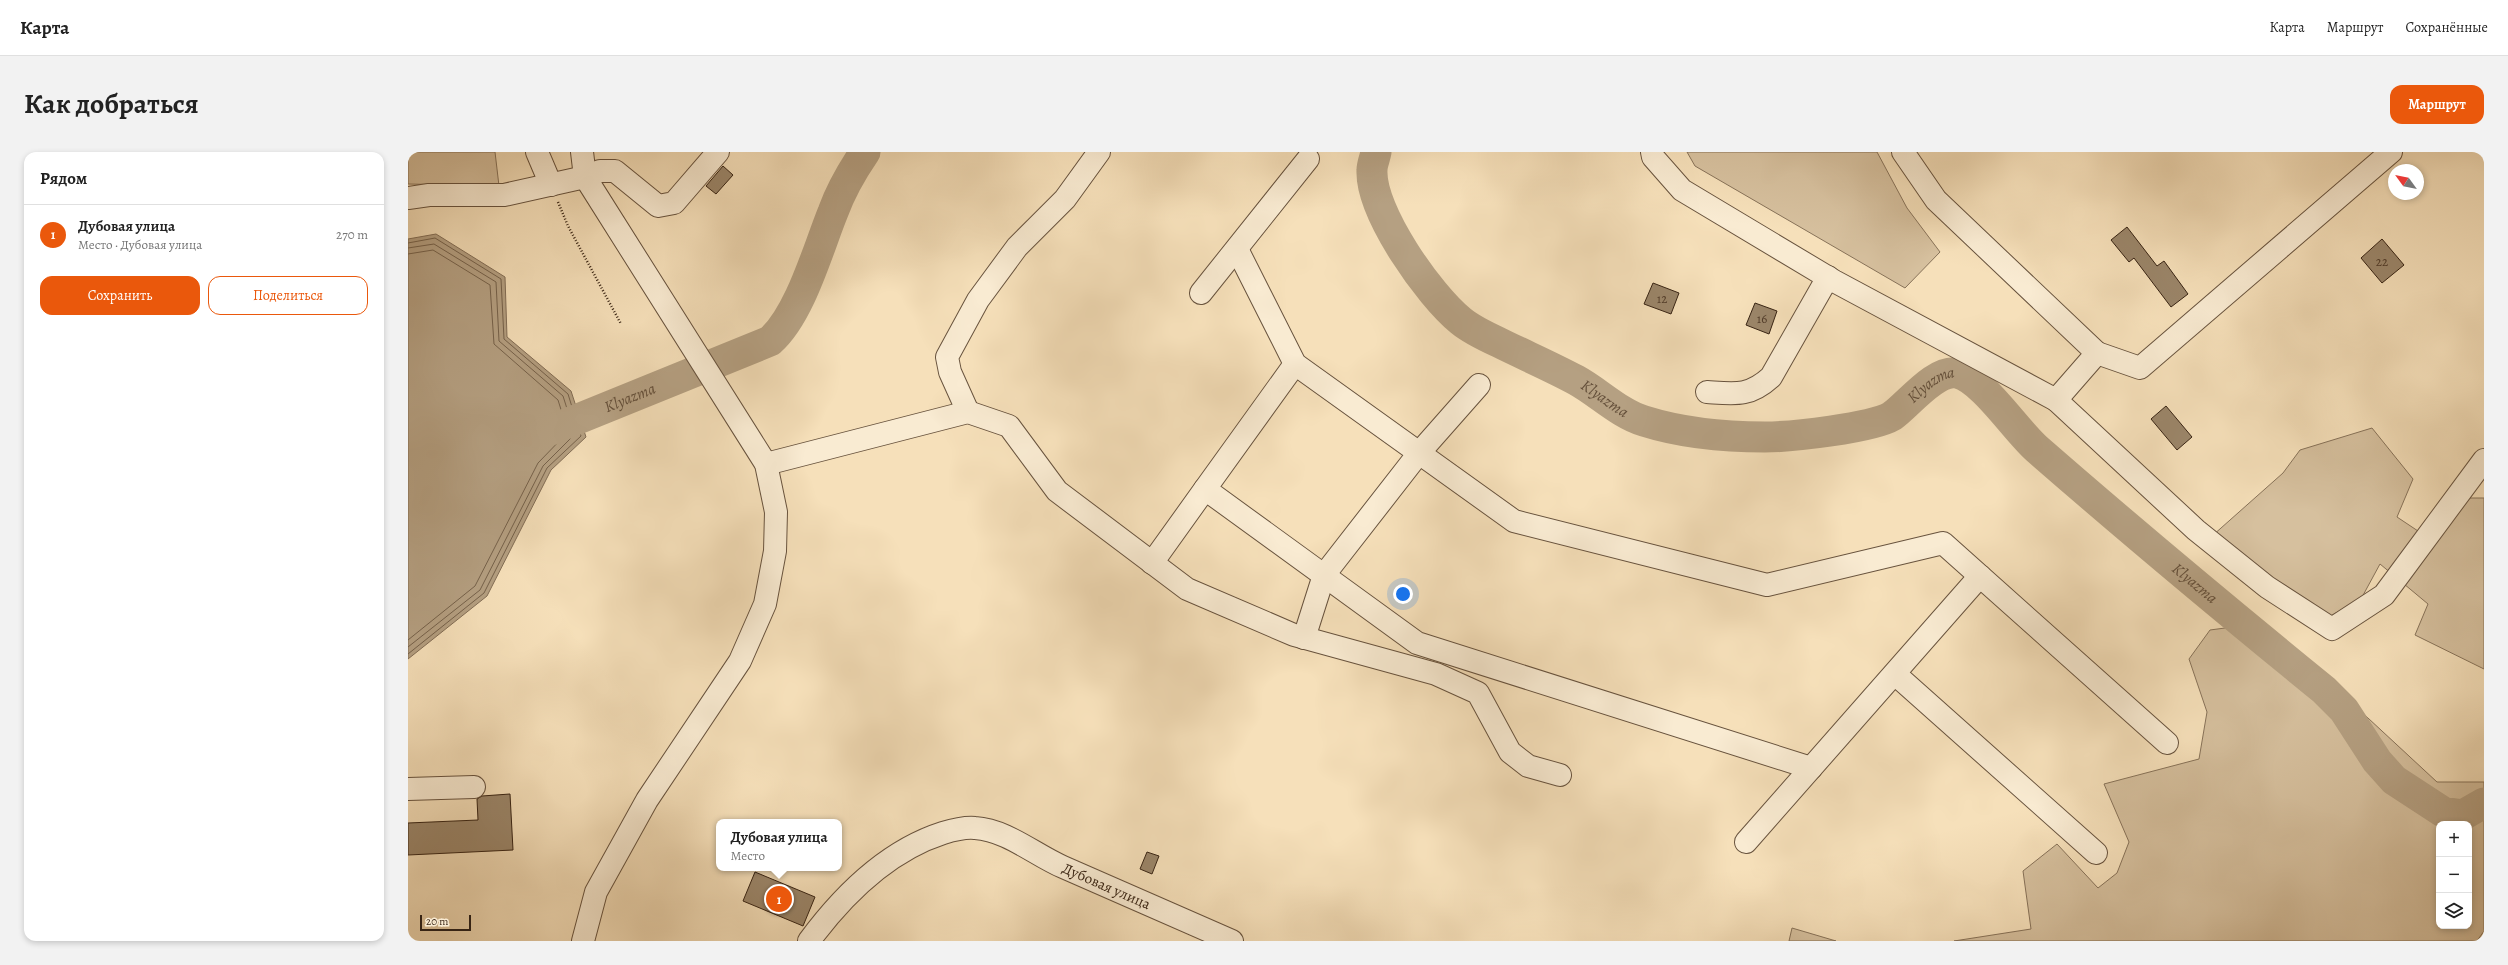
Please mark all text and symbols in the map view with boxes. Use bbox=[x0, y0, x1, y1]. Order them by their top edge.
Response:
text: Карта bbox=[20, 15, 69, 41]
text: Карта bbox=[2270, 18, 2305, 37]
text: Маршрут bbox=[2327, 18, 2383, 37]
text: Сохранённые bbox=[2405, 18, 2488, 37]
text: Как добраться bbox=[24, 85, 199, 123]
button: Маршрут bbox=[2390, 85, 2484, 124]
north arrow bbox=[2388, 164, 2424, 200]
text: Рядом bbox=[40, 167, 87, 190]
text: Дубовая улица bbox=[78, 216, 175, 236]
text: 1 bbox=[51, 226, 55, 243]
text: 270 m bbox=[336, 226, 368, 243]
text: Место · Дубовая улица bbox=[78, 236, 202, 253]
house number: 22 bbox=[2376, 253, 2388, 270]
button: Сохранить bbox=[40, 276, 200, 315]
button: Поделиться bbox=[208, 276, 368, 315]
house number: 12 bbox=[1657, 290, 1667, 307]
house number: 16 bbox=[1757, 310, 1767, 327]
water label: Klyazma bbox=[1902, 361, 1956, 408]
water label: Klyazma bbox=[1576, 375, 1633, 423]
water label: Klyazma bbox=[601, 377, 659, 418]
water label: Klyazma bbox=[2167, 558, 2223, 609]
your location bbox=[1393, 584, 1413, 604]
popup bbox=[716, 819, 842, 871]
map controls bbox=[2436, 821, 2472, 929]
button: + bbox=[2436, 821, 2472, 857]
text: Дубовая улица bbox=[730, 827, 828, 847]
text: Место bbox=[730, 847, 765, 864]
button: − bbox=[2436, 857, 2472, 893]
street label: Дубовая улица bbox=[1059, 858, 1154, 914]
pin: 1 bbox=[766, 884, 792, 914]
button: layers bbox=[2436, 893, 2472, 929]
scale bar bbox=[420, 913, 471, 932]
text: 20 m bbox=[426, 914, 448, 929]

